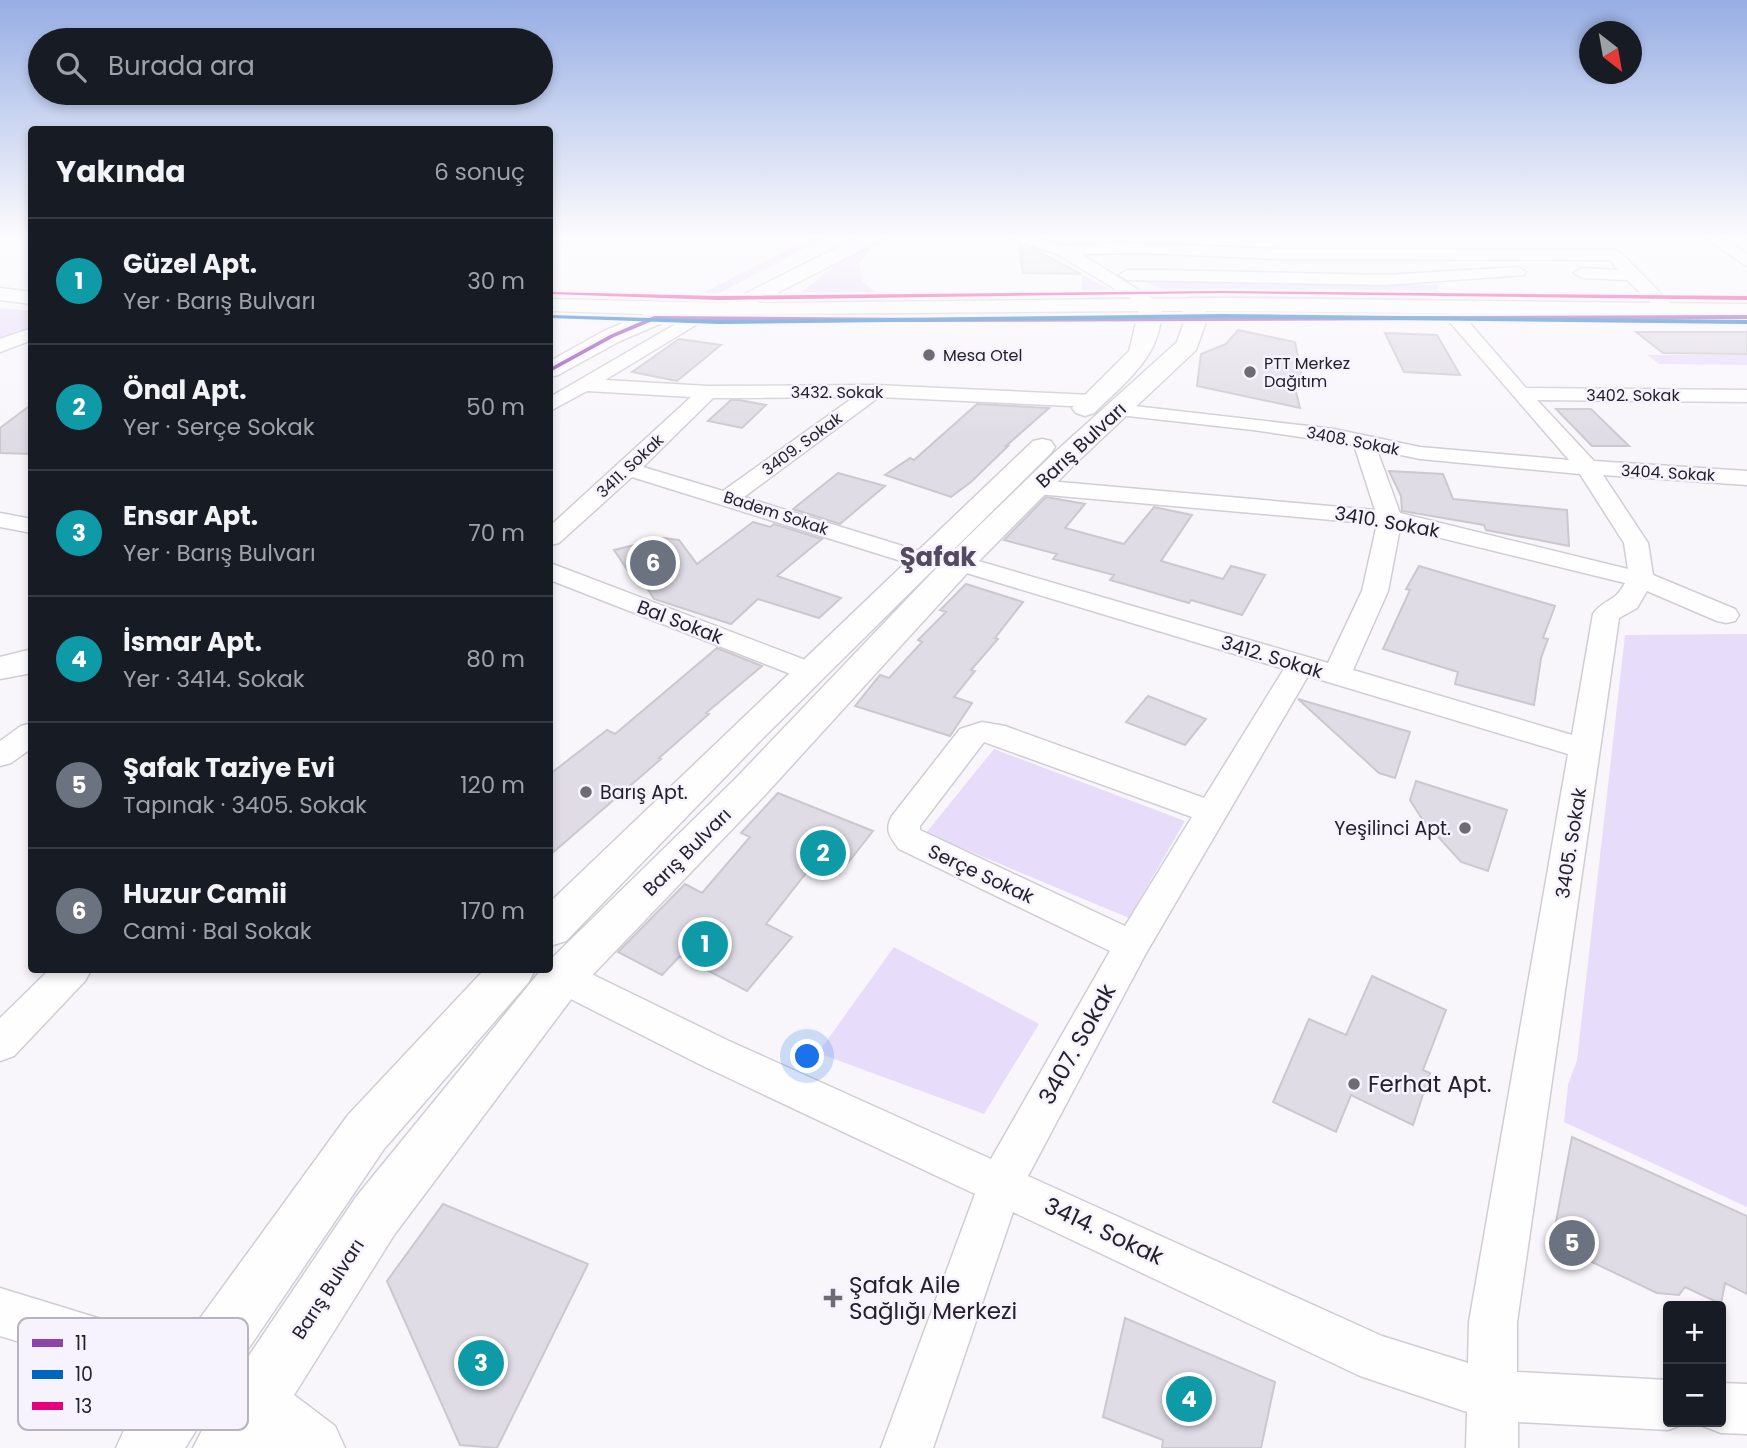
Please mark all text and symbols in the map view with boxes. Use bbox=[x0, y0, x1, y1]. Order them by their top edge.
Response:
north arrow bbox=[1579, 21, 1642, 84]
search box bbox=[28, 28, 553, 105]
icon: search bbox=[52, 48, 90, 86]
text: Burada ara bbox=[108, 48, 255, 84]
text: Yakında bbox=[56, 150, 186, 193]
text: 6 sonuç bbox=[434, 156, 525, 188]
text: Güzel Apt. bbox=[123, 246, 257, 282]
text: 1 bbox=[75, 265, 83, 297]
text: 30 m bbox=[467, 265, 525, 297]
text: Yer · Barış Bulvarı bbox=[123, 285, 316, 317]
place label: Mesa Otel bbox=[943, 344, 1022, 367]
marker: Mesa Otel bbox=[921, 347, 937, 363]
place label: PTT Merkez Dağıtım bbox=[1264, 352, 1350, 393]
marker: PTT Merkez Dağıtım bbox=[1242, 364, 1258, 380]
text: Önal Apt. bbox=[123, 372, 247, 408]
street label: 3432. Sokak bbox=[791, 381, 884, 404]
street label: 3402. Sokak bbox=[1586, 384, 1680, 407]
text: 2 bbox=[72, 391, 86, 423]
text: 50 m bbox=[466, 391, 525, 423]
street label: Barış Bulvarı bbox=[1030, 396, 1132, 494]
street label: 3409. Sokak bbox=[757, 407, 847, 481]
text: Yer · Serçe Sokak bbox=[123, 411, 315, 443]
street label: 3408. Sokak bbox=[1305, 421, 1402, 461]
street label: 3411. Sokak bbox=[591, 428, 669, 503]
street label: 3404. Sokak bbox=[1620, 459, 1716, 487]
street label: Badem Sokak bbox=[721, 485, 832, 541]
text: Ensar Apt. bbox=[123, 498, 258, 534]
street label: 3410. Sokak bbox=[1332, 500, 1442, 545]
text: 3 bbox=[72, 517, 86, 549]
text: 70 m bbox=[468, 517, 525, 549]
text: Yer · Barış Bulvarı bbox=[123, 537, 316, 569]
pin: 6 bbox=[630, 537, 676, 589]
district label: Şafak bbox=[900, 539, 976, 575]
street label: Bal Sokak bbox=[633, 593, 727, 651]
text: İsmar Apt. bbox=[123, 624, 262, 660]
street label: 3412. Sokak bbox=[1218, 629, 1326, 685]
text: 4 bbox=[71, 643, 87, 675]
text: 80 m bbox=[466, 643, 525, 675]
text: Yer · 3414. Sokak bbox=[123, 663, 305, 695]
text: Şafak Taziye Evi bbox=[123, 750, 335, 786]
text: 5 bbox=[72, 769, 86, 801]
text: 120 m bbox=[460, 769, 525, 801]
place label: Barış Apt. bbox=[600, 779, 688, 806]
marker: Barış Apt. bbox=[578, 784, 594, 800]
street label: 3405. Sokak bbox=[1549, 785, 1593, 900]
text: Tapınak · 3405. Sokak bbox=[123, 789, 367, 821]
street label: Barış Bulvarı bbox=[637, 802, 737, 902]
place label: Yeşilinci Apt. bbox=[1334, 815, 1451, 842]
marker: Yeşilinci Apt. bbox=[1457, 820, 1473, 836]
pin: 2 bbox=[800, 827, 846, 879]
street label: Serçe Sokak bbox=[924, 838, 1039, 910]
text: Huzur Camii bbox=[123, 876, 287, 912]
text: 6 bbox=[72, 895, 86, 927]
text: 170 m bbox=[461, 895, 525, 927]
text: Cami · Bal Sokak bbox=[123, 915, 312, 947]
pin: 1 bbox=[682, 918, 728, 970]
street label: 3407. Sokak bbox=[1031, 978, 1123, 1110]
your location bbox=[790, 1039, 824, 1073]
place label: Ferhat Apt. bbox=[1368, 1068, 1491, 1100]
marker: Ferhat Apt. bbox=[1346, 1076, 1362, 1092]
street label: 3414. Sokak bbox=[1039, 1189, 1169, 1273]
pin: 5 bbox=[1549, 1217, 1595, 1269]
street label: Barış Bulvarı bbox=[285, 1233, 371, 1345]
place label: Şafak Aile Sağlığı Merkezi bbox=[849, 1269, 1017, 1327]
marker: Şafak Aile Sağlığı Merkezi bbox=[823, 1288, 843, 1308]
map controls bbox=[1663, 1301, 1726, 1427]
button: + bbox=[1663, 1301, 1726, 1364]
legend bbox=[18, 1318, 248, 1430]
text: 11 bbox=[75, 1330, 87, 1357]
pin: 3 bbox=[458, 1337, 504, 1389]
text: 10 bbox=[75, 1361, 93, 1388]
button: − bbox=[1663, 1364, 1726, 1427]
pin: 4 bbox=[1166, 1373, 1212, 1425]
text: 13 bbox=[75, 1393, 92, 1420]

